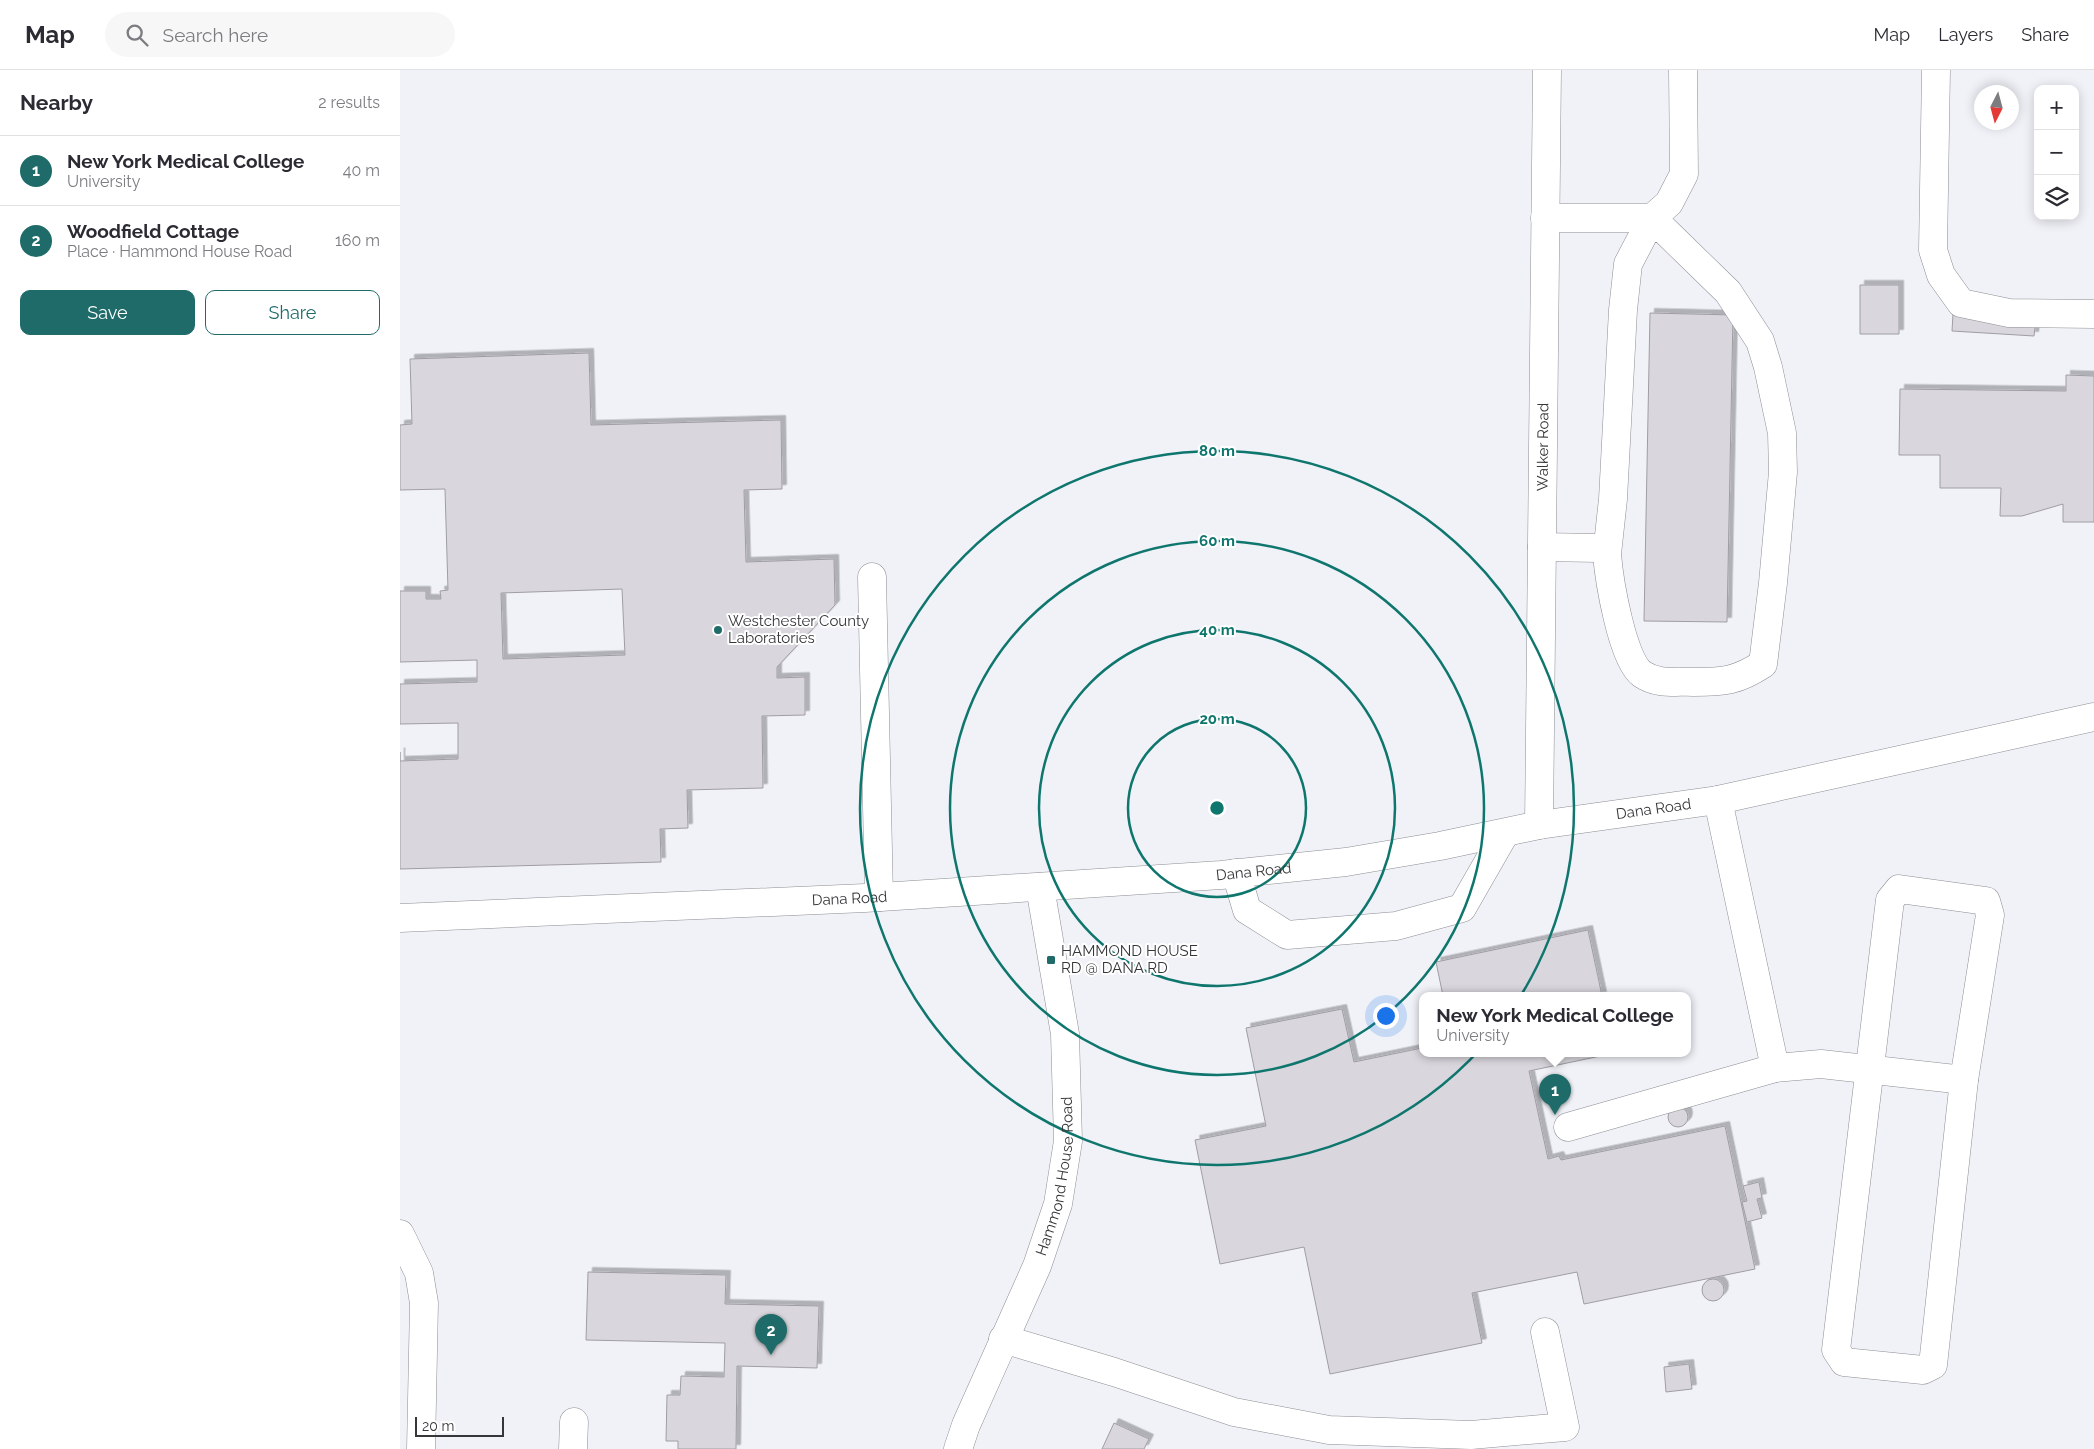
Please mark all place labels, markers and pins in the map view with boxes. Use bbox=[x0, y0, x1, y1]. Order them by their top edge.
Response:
place label: Westchester County Laboratories bbox=[728, 612, 869, 647]
marker: Westchester County Laboratories bbox=[712, 624, 724, 636]
centre of rings bbox=[1208, 799, 1226, 817]
place label: HAMMOND HOUSE RD @ DANA RD bbox=[1061, 942, 1198, 977]
marker: HAMMOND HOUSE RD @ DANA RD bbox=[1045, 954, 1057, 966]
pin: 1 bbox=[1539, 1074, 1571, 1115]
pin: 2 bbox=[755, 1314, 787, 1355]

